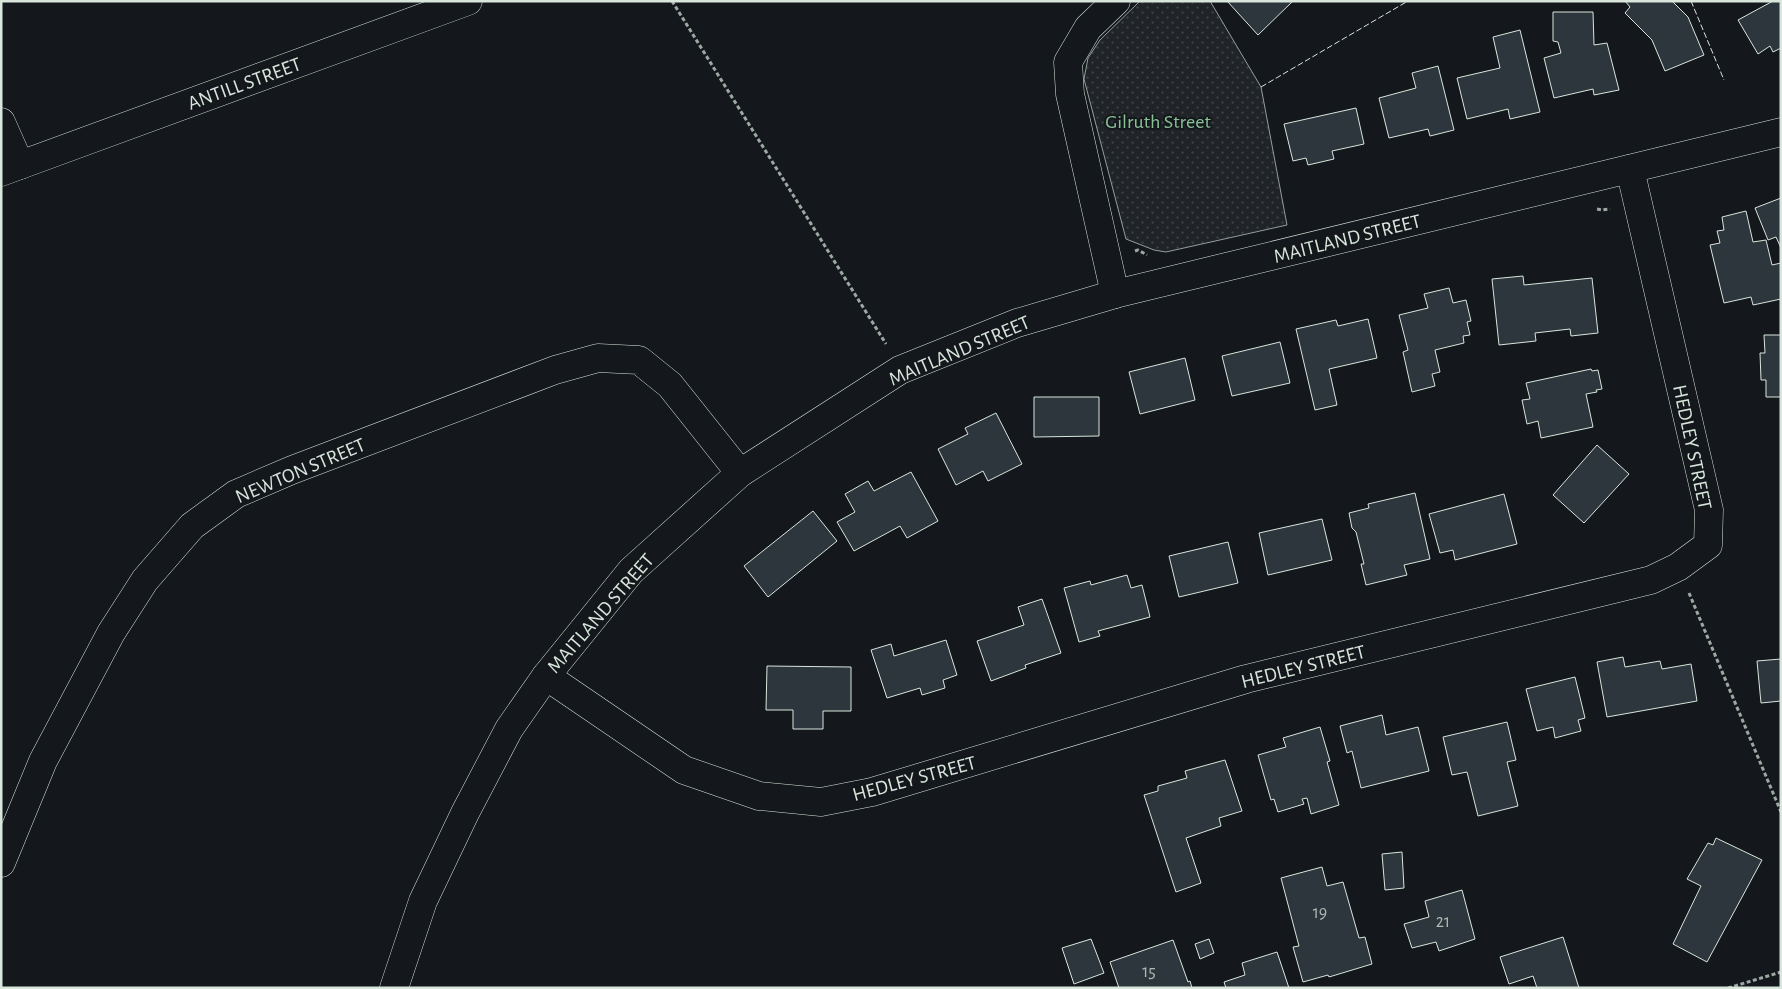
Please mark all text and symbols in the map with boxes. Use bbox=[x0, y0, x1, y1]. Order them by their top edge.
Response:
street label: ANTILL STREET bbox=[185, 54, 304, 114]
park label: Gilruth Street bbox=[1105, 112, 1211, 132]
street label: MAITLAND STREET bbox=[1272, 211, 1423, 267]
street label: MAITLAND STREET bbox=[886, 312, 1033, 390]
street label: HEDLEY STREET bbox=[1669, 383, 1715, 512]
street label: NEWTON STREET bbox=[233, 434, 368, 507]
street label: MAITLAND STREET bbox=[544, 550, 658, 677]
street label: HEDLEY STREET bbox=[1239, 642, 1368, 692]
street label: HEDLEY STREET bbox=[850, 753, 978, 805]
house number: 19 bbox=[1313, 904, 1327, 922]
house number: 21 bbox=[1436, 913, 1450, 931]
house number: 15 bbox=[1142, 963, 1156, 981]

